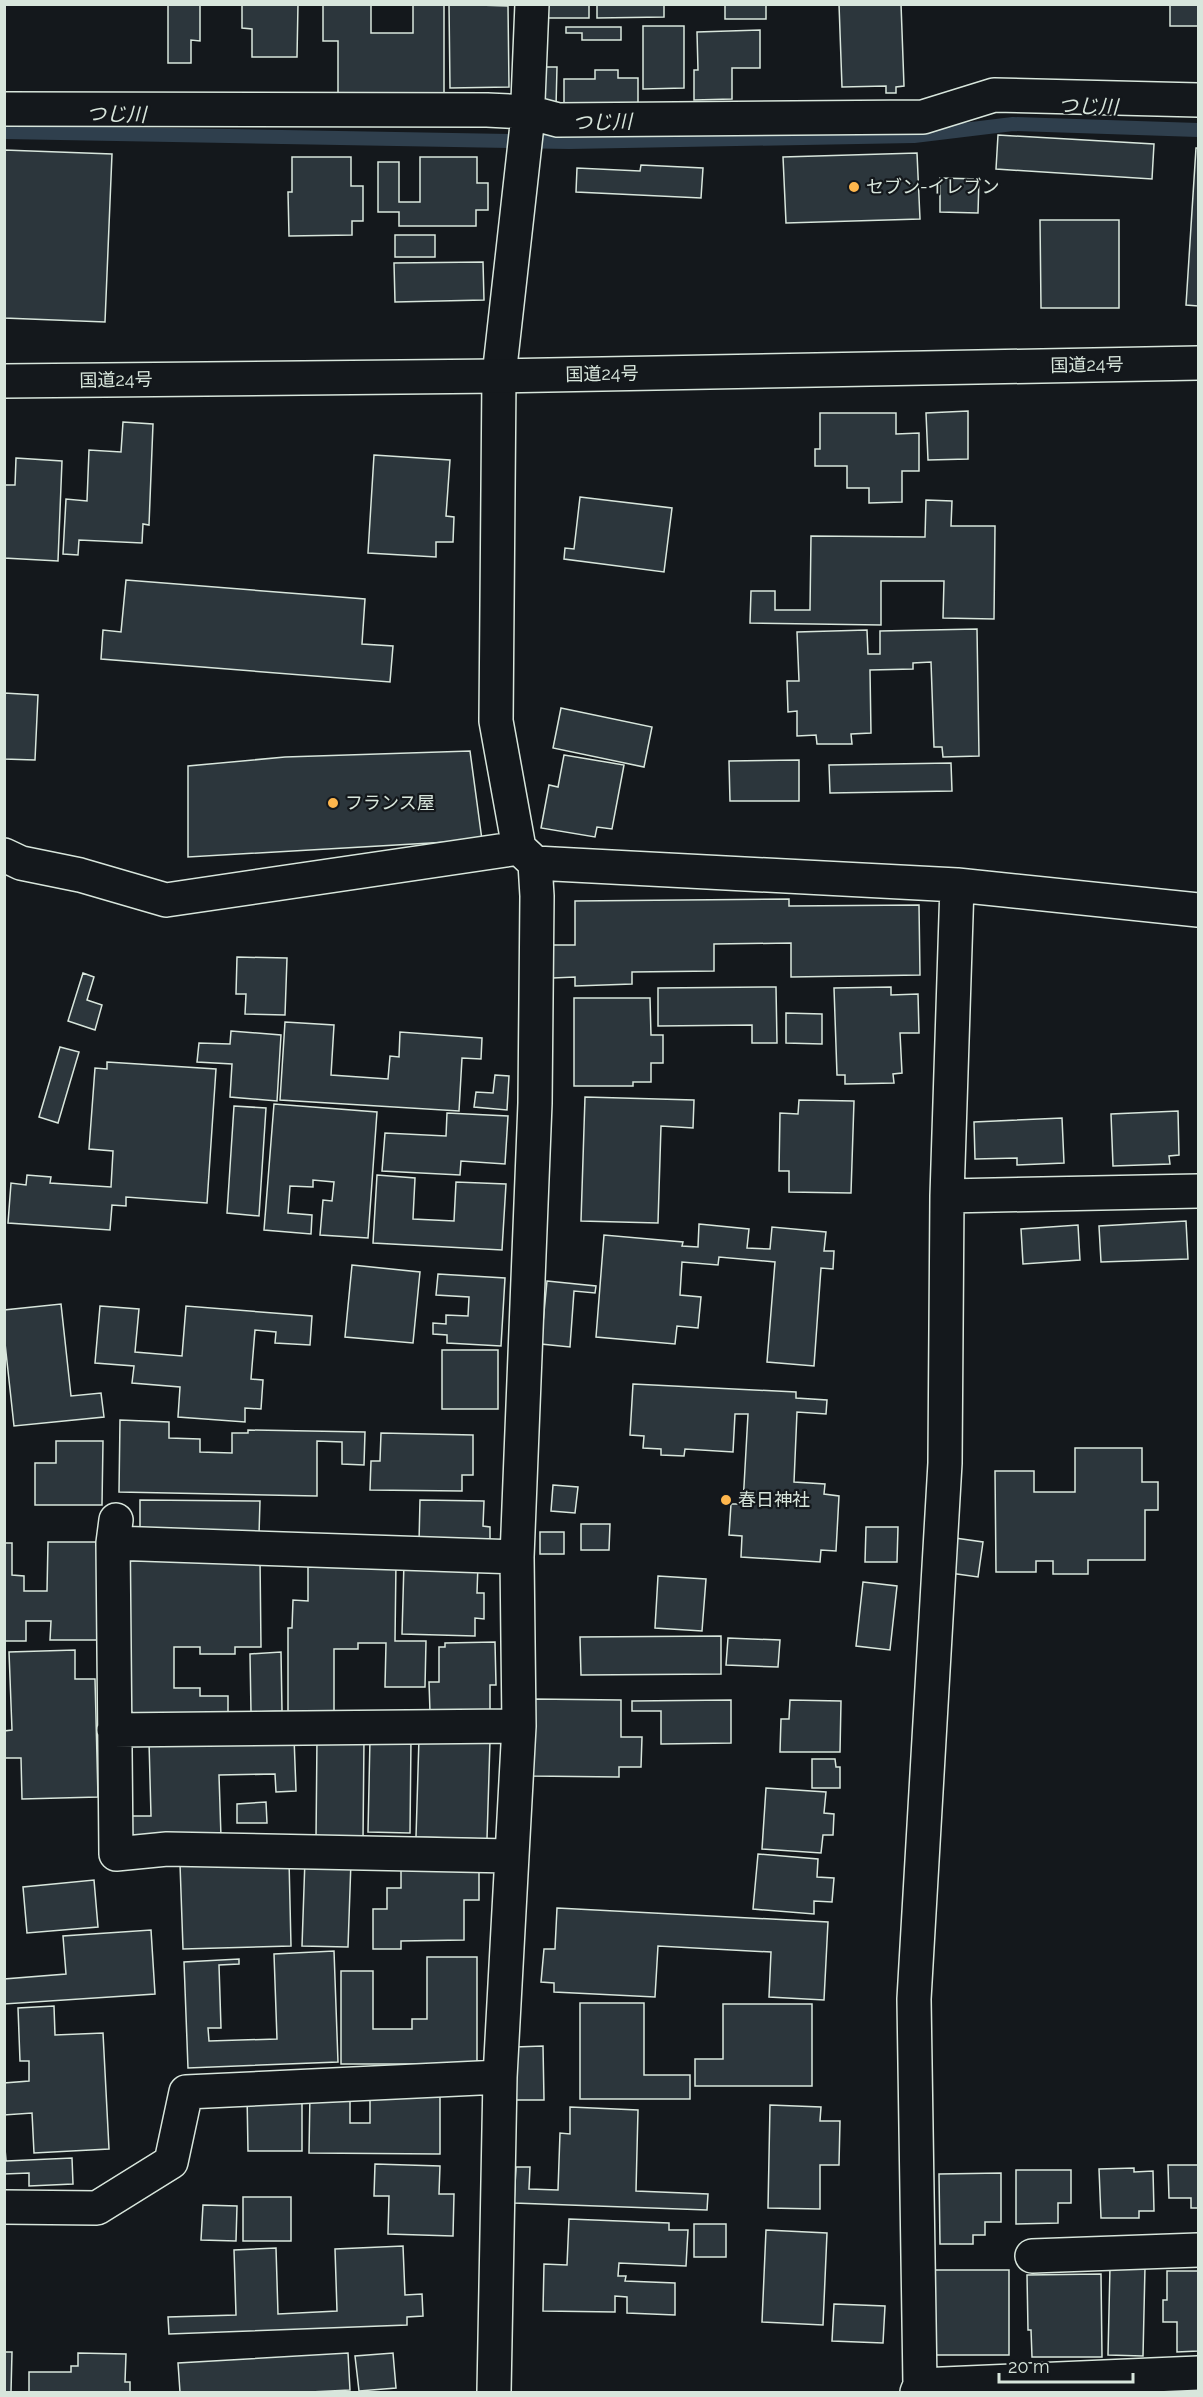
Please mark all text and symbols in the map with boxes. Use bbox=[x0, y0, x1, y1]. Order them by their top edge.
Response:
water label: つじ川 bbox=[1058, 93, 1120, 119]
water label: つじ川 bbox=[86, 101, 148, 127]
water label: つじ川 bbox=[572, 109, 634, 135]
place label: セブン-イレブン bbox=[866, 176, 1000, 197]
marker: セブン-イレブン bbox=[847, 180, 861, 194]
street label: 国道24号 bbox=[1050, 353, 1124, 376]
street label: 国道24号 bbox=[565, 362, 639, 385]
street label: 国道24号 bbox=[79, 368, 153, 391]
place label: フランス屋 bbox=[345, 792, 435, 813]
marker: フランス屋 bbox=[326, 796, 340, 810]
place label: 春日神社 bbox=[738, 1489, 810, 1510]
marker: 春日神社 bbox=[719, 1493, 733, 1507]
scale bar bbox=[999, 2346, 1132, 2384]
text: 20 m bbox=[1008, 2356, 1050, 2377]

